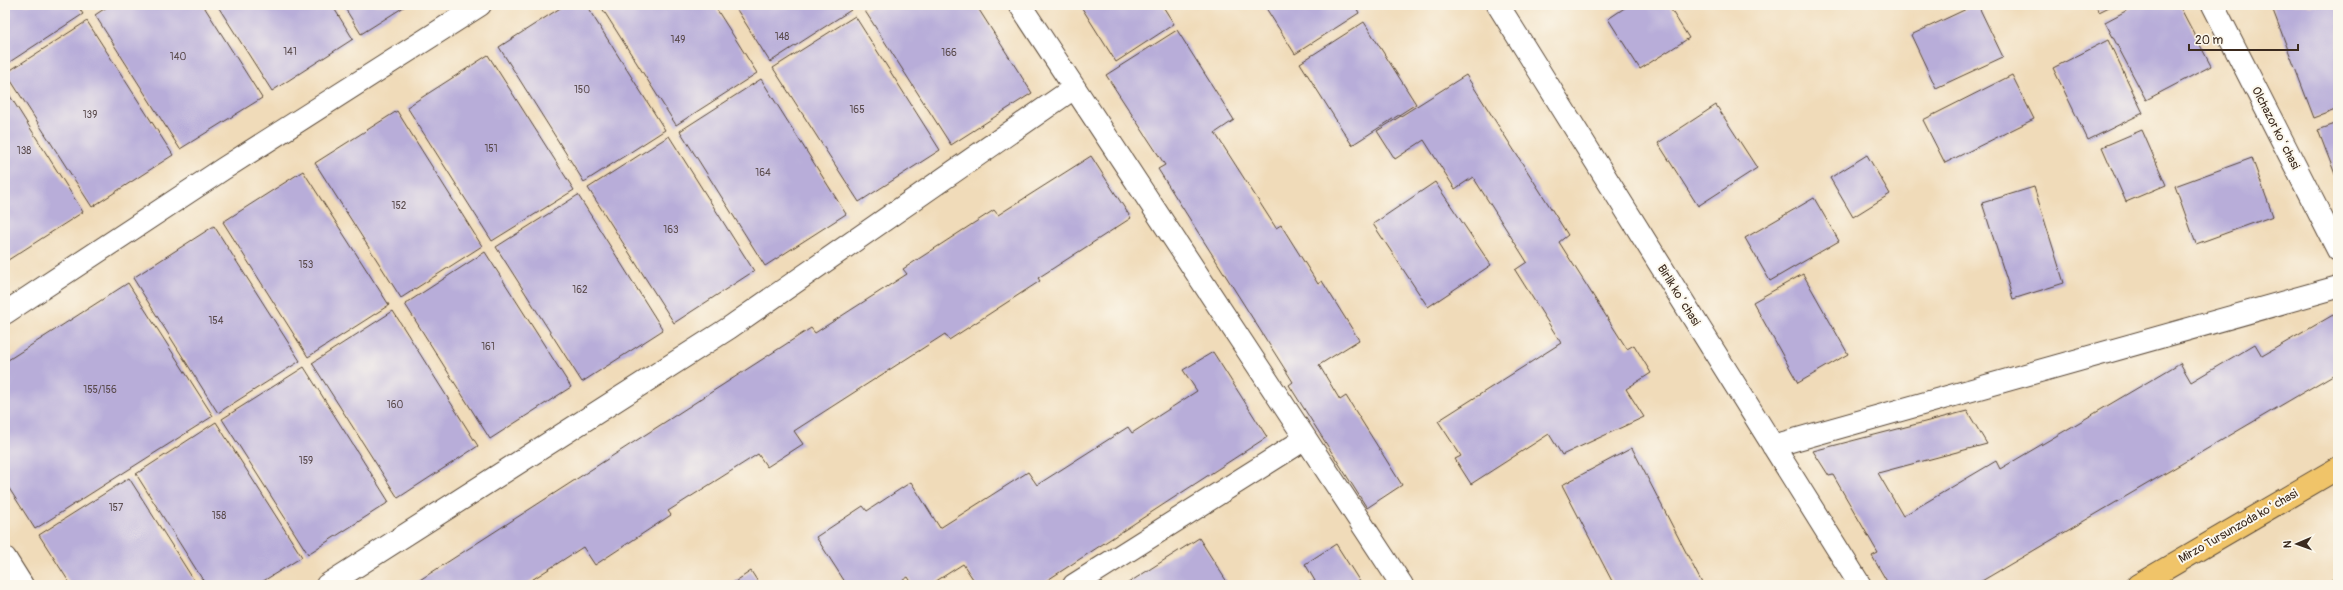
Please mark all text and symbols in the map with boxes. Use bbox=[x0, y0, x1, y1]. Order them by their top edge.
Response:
scale bar bbox=[2189, 26, 2298, 52]
house number: 148 bbox=[775, 31, 789, 43]
text: 20 m bbox=[2195, 33, 2224, 48]
house number: 149 bbox=[671, 34, 685, 46]
house number: 141 bbox=[283, 46, 297, 58]
house number: 166 bbox=[941, 47, 957, 59]
house number: 140 bbox=[170, 51, 186, 63]
house number: 150 bbox=[574, 84, 590, 96]
street label: Olchazor koʻchasi bbox=[2248, 84, 2303, 172]
house number: 165 bbox=[849, 104, 865, 116]
house number: 139 bbox=[83, 109, 97, 121]
house number: 151 bbox=[484, 143, 498, 155]
house number: 138 bbox=[17, 145, 31, 157]
house number: 164 bbox=[755, 167, 771, 179]
house number: 152 bbox=[392, 200, 407, 212]
house number: 163 bbox=[663, 224, 679, 236]
house number: 153 bbox=[299, 259, 314, 271]
street label: Birlik koʻchasi bbox=[1654, 262, 1703, 329]
house number: 162 bbox=[572, 284, 588, 296]
house number: 154 bbox=[208, 315, 224, 327]
house number: 161 bbox=[481, 341, 495, 353]
house number: 155/156 bbox=[83, 384, 117, 396]
house number: 160 bbox=[387, 399, 403, 411]
house number: 159 bbox=[299, 455, 313, 467]
street label: Mirzo Tursunzoda koʻchasi bbox=[2176, 486, 2301, 567]
house number: 157 bbox=[109, 502, 124, 514]
house number: 158 bbox=[212, 510, 226, 522]
north arrow bbox=[2277, 524, 2317, 564]
text: N bbox=[2281, 540, 2294, 548]

